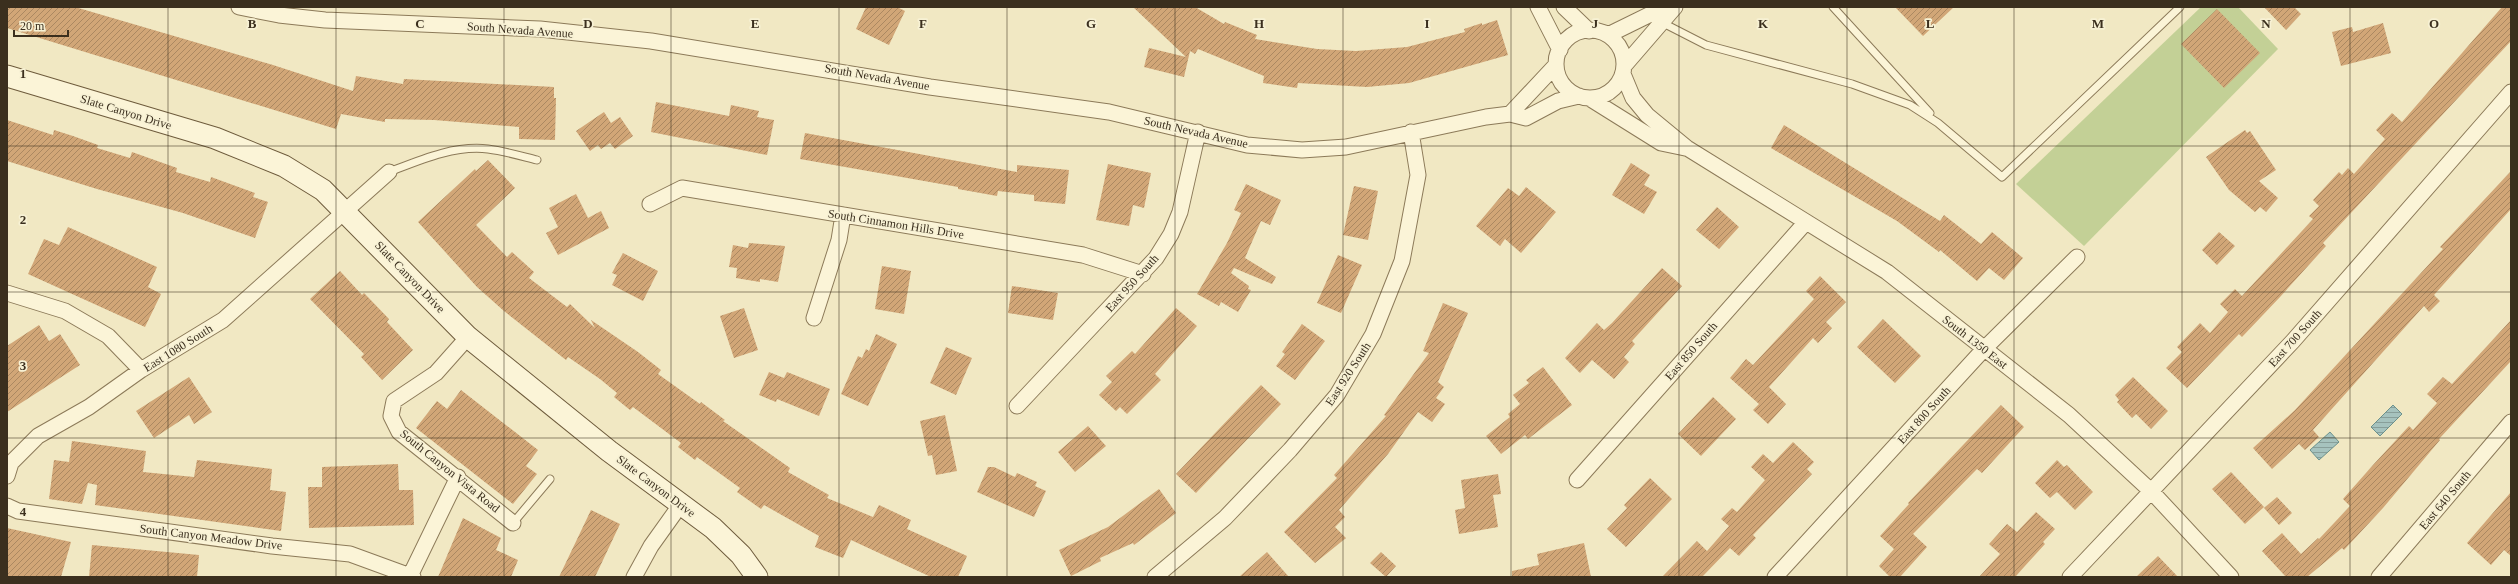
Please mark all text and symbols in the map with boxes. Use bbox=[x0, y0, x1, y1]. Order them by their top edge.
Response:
scale bar bbox=[14, 12, 68, 38]
text: B bbox=[248, 16, 257, 31]
text: C bbox=[415, 16, 425, 31]
text: D bbox=[583, 16, 593, 31]
text: E bbox=[751, 16, 759, 31]
text: F bbox=[919, 16, 927, 31]
text: G bbox=[1086, 16, 1096, 31]
text: H bbox=[1254, 16, 1264, 31]
text: I bbox=[1424, 16, 1430, 31]
text: J bbox=[1592, 16, 1599, 31]
text: K bbox=[1758, 16, 1769, 31]
text: L bbox=[1926, 16, 1935, 31]
text: M bbox=[2092, 16, 2104, 31]
text: N bbox=[2261, 16, 2271, 31]
text: O bbox=[2429, 16, 2439, 31]
text: 20 m bbox=[20, 19, 45, 33]
street label: South Nevada Avenue bbox=[466, 19, 574, 41]
street label: South Nevada Avenue bbox=[823, 61, 931, 93]
text: 1 bbox=[20, 66, 26, 81]
street label: Slate Canyon Drive bbox=[79, 91, 173, 133]
street label: South Nevada Avenue bbox=[1143, 113, 1249, 151]
street label: South Cinnamon Hills Drive bbox=[827, 206, 965, 242]
text: 2 bbox=[20, 212, 26, 227]
street label: Slate Canyon Drive bbox=[372, 238, 448, 316]
street label: East 950 South bbox=[1102, 251, 1162, 315]
street label: East 700 South bbox=[2265, 306, 2325, 370]
street label: South 1350 East bbox=[1940, 312, 2011, 372]
street label: East 850 South bbox=[1662, 319, 1720, 383]
street label: East 1080 South bbox=[141, 321, 215, 375]
street label: East 920 South bbox=[1322, 340, 1374, 408]
text: 3 bbox=[20, 358, 27, 373]
street label: East 800 South bbox=[1894, 383, 1954, 447]
street label: South Canyon Vista Road bbox=[397, 427, 503, 515]
street label: Slate Canyon Drive bbox=[614, 452, 698, 520]
street label: East 640 South bbox=[2416, 468, 2474, 532]
text: 4 bbox=[20, 504, 27, 519]
street label: South Canyon Meadow Drive bbox=[139, 521, 283, 553]

